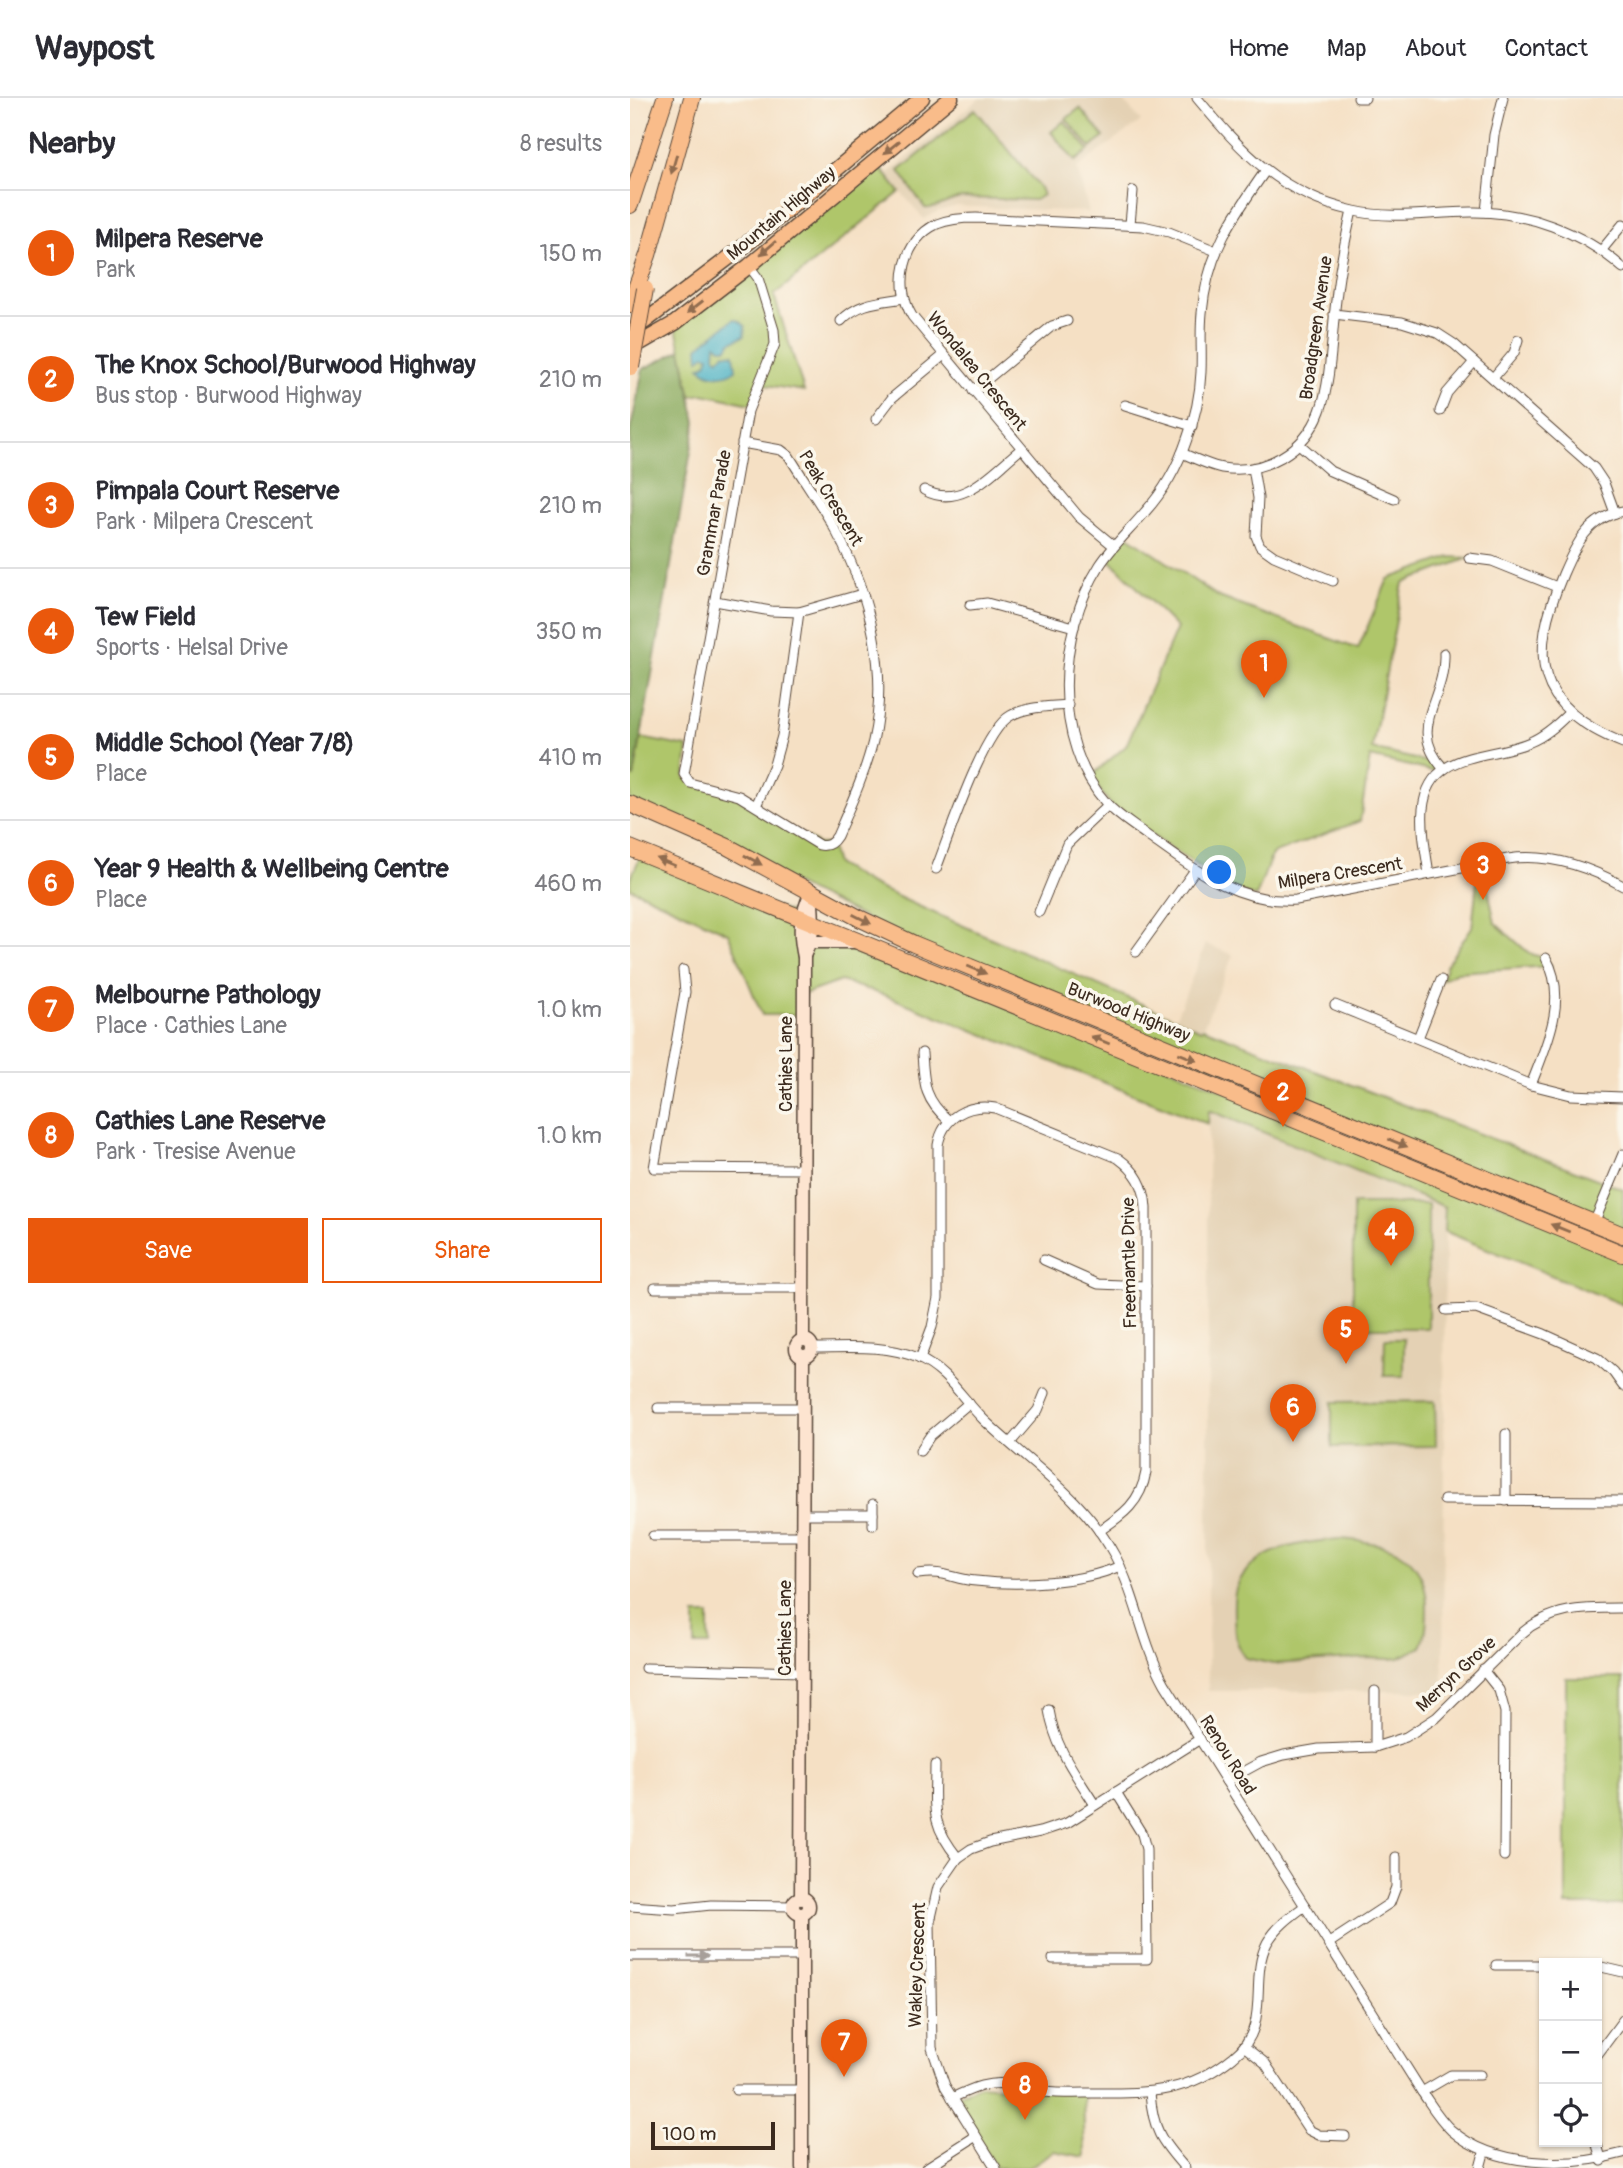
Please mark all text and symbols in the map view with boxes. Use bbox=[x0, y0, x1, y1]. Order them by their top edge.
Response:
text: Waypost bbox=[35, 28, 154, 69]
text: Home bbox=[1228, 34, 1289, 63]
text: Map bbox=[1327, 34, 1367, 63]
text: About bbox=[1405, 34, 1467, 63]
text: Contact bbox=[1505, 34, 1588, 63]
text: Nearby bbox=[28, 125, 115, 162]
text: 8 results bbox=[520, 129, 602, 158]
one-way arrow bbox=[883, 139, 900, 154]
one-way arrow bbox=[668, 153, 679, 175]
street label: Mountain Highway bbox=[722, 161, 841, 266]
text: Milpera Reserve bbox=[95, 223, 263, 255]
text: 1 bbox=[47, 239, 56, 268]
text: 150 m bbox=[539, 239, 602, 268]
one-way arrow bbox=[759, 240, 777, 256]
text: Park bbox=[95, 255, 135, 284]
street label: Broadgreen Avenue bbox=[1295, 255, 1338, 401]
one-way arrow bbox=[686, 300, 704, 315]
street label: Wondalea Crescent bbox=[922, 307, 1032, 436]
text: The Knox School/Burwood Highway bbox=[95, 349, 476, 381]
text: 2 bbox=[45, 365, 57, 394]
text: 210 m bbox=[539, 365, 602, 394]
text: Bus stop · Burwood Highway bbox=[95, 381, 362, 410]
street label: Peak Crescent bbox=[793, 446, 869, 551]
street label: Grammar Parade bbox=[692, 448, 737, 578]
text: Pimpala Court Reserve bbox=[95, 475, 339, 507]
text: 3 bbox=[45, 491, 57, 520]
text: 210 m bbox=[539, 491, 602, 520]
text: Park · Milpera Crescent bbox=[95, 507, 313, 536]
text: Tew Field bbox=[95, 601, 196, 633]
text: 4 bbox=[44, 617, 58, 646]
text: 350 m bbox=[536, 617, 602, 646]
text: Sports · Helsal Drive bbox=[95, 633, 288, 662]
pin: 1 bbox=[1241, 640, 1287, 698]
text: Middle School (Year 7/8) bbox=[95, 727, 354, 759]
text: 5 bbox=[45, 743, 57, 772]
text: 410 m bbox=[539, 743, 602, 772]
text: Place bbox=[95, 759, 147, 788]
pin: 3 bbox=[1460, 842, 1506, 900]
street label: Milpera Crescent bbox=[1276, 852, 1405, 895]
text: Year 9 Health & Wellbeing Centre bbox=[95, 853, 449, 885]
one-way arrow bbox=[743, 854, 763, 866]
your location bbox=[1202, 855, 1236, 889]
one-way arrow bbox=[656, 857, 677, 868]
text: 6 bbox=[44, 869, 58, 898]
text: 460 m bbox=[534, 869, 602, 898]
text: Place bbox=[95, 885, 147, 914]
one-way arrow bbox=[852, 914, 872, 925]
one-way arrow bbox=[967, 965, 988, 976]
street label: Burwood Highway bbox=[1064, 977, 1194, 1048]
text: Melbourne Pathology bbox=[95, 979, 321, 1011]
text: 7 bbox=[45, 995, 57, 1024]
text: 1.0 km bbox=[537, 995, 602, 1024]
text: Place · Cathies Lane bbox=[95, 1011, 287, 1040]
street label: Cathies Lane bbox=[775, 1016, 798, 1112]
one-way arrow bbox=[1090, 1034, 1110, 1046]
one-way arrow bbox=[1177, 1051, 1198, 1062]
pin: 2 bbox=[1260, 1069, 1306, 1127]
text: Cathies Lane Reserve bbox=[95, 1105, 325, 1137]
text: 8 bbox=[45, 1121, 57, 1150]
text: 1.0 km bbox=[537, 1121, 602, 1150]
text: Park · Tresise Avenue bbox=[95, 1137, 296, 1166]
one-way arrow bbox=[1388, 1138, 1409, 1149]
street label: Freemantle Drive bbox=[1117, 1197, 1142, 1329]
pin: 4 bbox=[1368, 1208, 1414, 1266]
button: Save bbox=[28, 1218, 308, 1283]
button: Share bbox=[322, 1218, 602, 1283]
one-way arrow bbox=[1549, 1223, 1570, 1234]
pin: 5 bbox=[1323, 1306, 1369, 1364]
pin: 6 bbox=[1270, 1384, 1316, 1442]
street label: Cathies Lane bbox=[774, 1580, 797, 1676]
street label: Merryn Grove bbox=[1412, 1631, 1501, 1717]
street label: Renou Road bbox=[1194, 1711, 1261, 1799]
street label: Wakley Crescent bbox=[904, 1901, 931, 2028]
one-way arrow bbox=[687, 1950, 709, 1962]
map controls bbox=[1539, 1958, 1602, 2147]
button: + bbox=[1539, 1958, 1602, 2021]
pin: 7 bbox=[821, 2019, 867, 2077]
button: − bbox=[1539, 2021, 1602, 2084]
pin: 8 bbox=[1002, 2062, 1048, 2120]
button: locate bbox=[1539, 2084, 1602, 2147]
scale bar bbox=[651, 2119, 775, 2151]
text: 100 m bbox=[662, 2122, 716, 2146]

